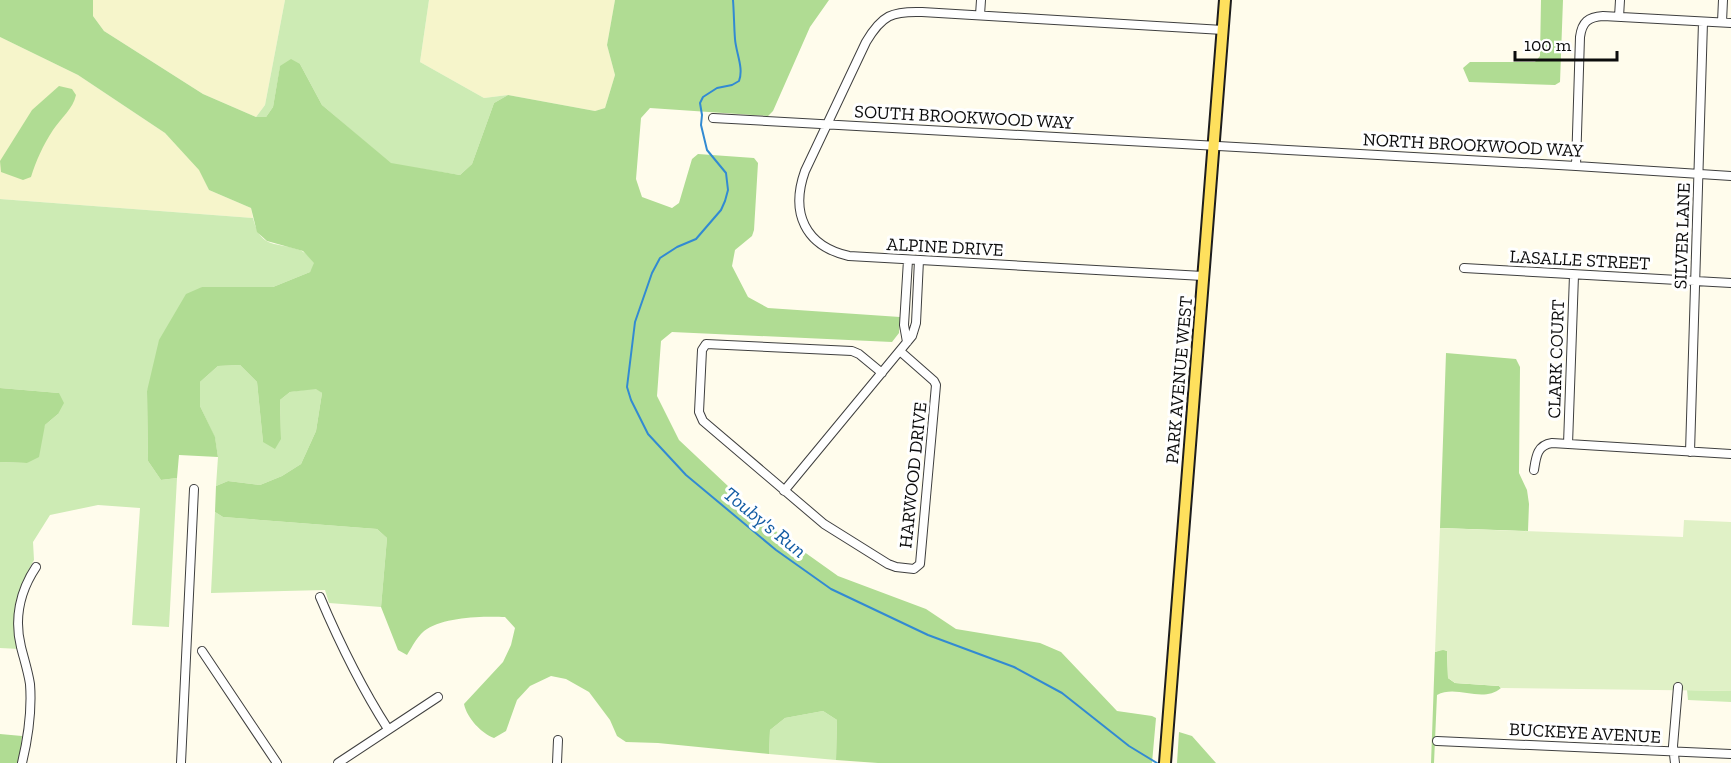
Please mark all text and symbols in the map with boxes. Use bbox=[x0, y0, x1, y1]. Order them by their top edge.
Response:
scale bar bbox=[1515, 24, 1617, 62]
text: 100 m bbox=[1524, 34, 1572, 56]
street label: SOUTH BROOKWOOD WAY bbox=[854, 100, 1074, 134]
street label: NORTH BROOKWOOD WAY bbox=[1362, 128, 1584, 162]
street label: SILVER LANE bbox=[1669, 182, 1695, 290]
street label: ALPINE DRIVE bbox=[886, 233, 1004, 261]
street label: LASALLE STREET bbox=[1509, 245, 1651, 275]
street label: PARK AVENUE WEST bbox=[1161, 295, 1197, 465]
street label: CLARK COURT bbox=[1543, 299, 1569, 419]
street label: HARWOOD DRIVE bbox=[894, 401, 932, 549]
water label: Touby's Run bbox=[719, 481, 811, 563]
street label: BUCKEYE AVENUE bbox=[1509, 718, 1661, 748]

